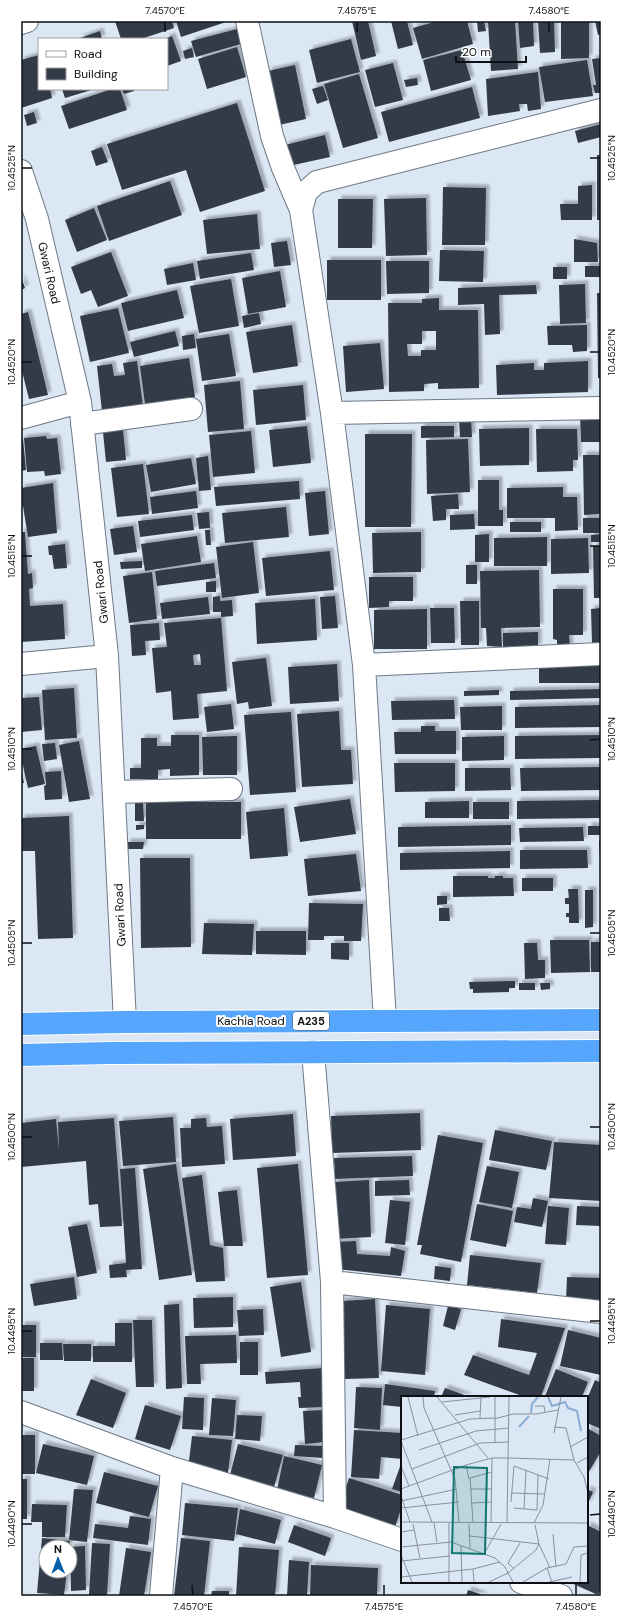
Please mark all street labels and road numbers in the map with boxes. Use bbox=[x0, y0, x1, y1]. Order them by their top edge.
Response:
street label: Gwari Road bbox=[34, 241, 64, 305]
street label: Gwari Road bbox=[90, 560, 112, 624]
street label: Gwari Road bbox=[110, 883, 130, 947]
road number: A235 bbox=[293, 1012, 329, 1030]
street label: Kachia Road bbox=[217, 1013, 285, 1029]

